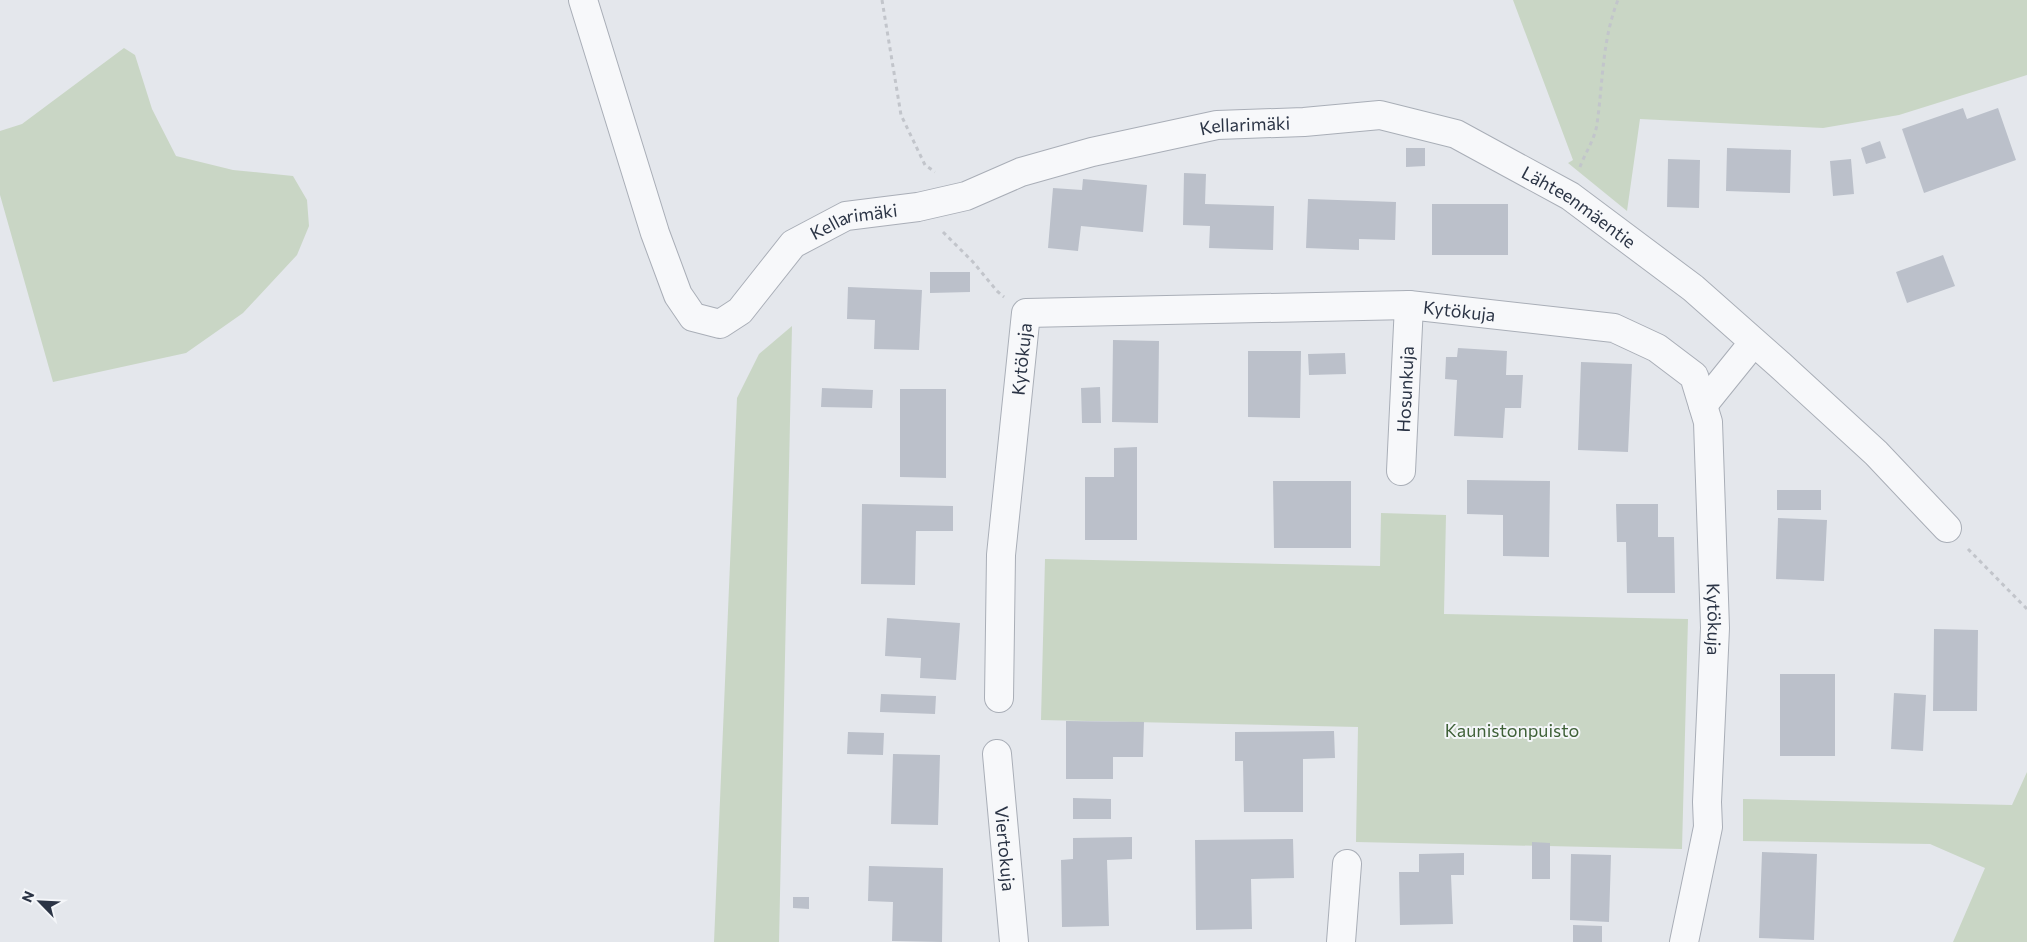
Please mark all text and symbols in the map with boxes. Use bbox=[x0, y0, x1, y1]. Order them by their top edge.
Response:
street label: Kellarimäki bbox=[1197, 111, 1291, 139]
street label: Lähteenmäentie bbox=[1518, 161, 1640, 253]
street label: Kellarimäki bbox=[806, 199, 899, 244]
street label: Kytökuja bbox=[1422, 296, 1497, 326]
street label: Kytökuja bbox=[1007, 322, 1036, 396]
street label: Hosunkuja bbox=[1392, 345, 1418, 433]
street label: Kytökuja bbox=[1702, 583, 1726, 656]
park label: Kaunistonpuisto bbox=[1445, 719, 1579, 741]
street label: Viertokuja bbox=[991, 805, 1020, 892]
north arrow bbox=[15, 877, 65, 927]
text: N bbox=[18, 888, 38, 905]

